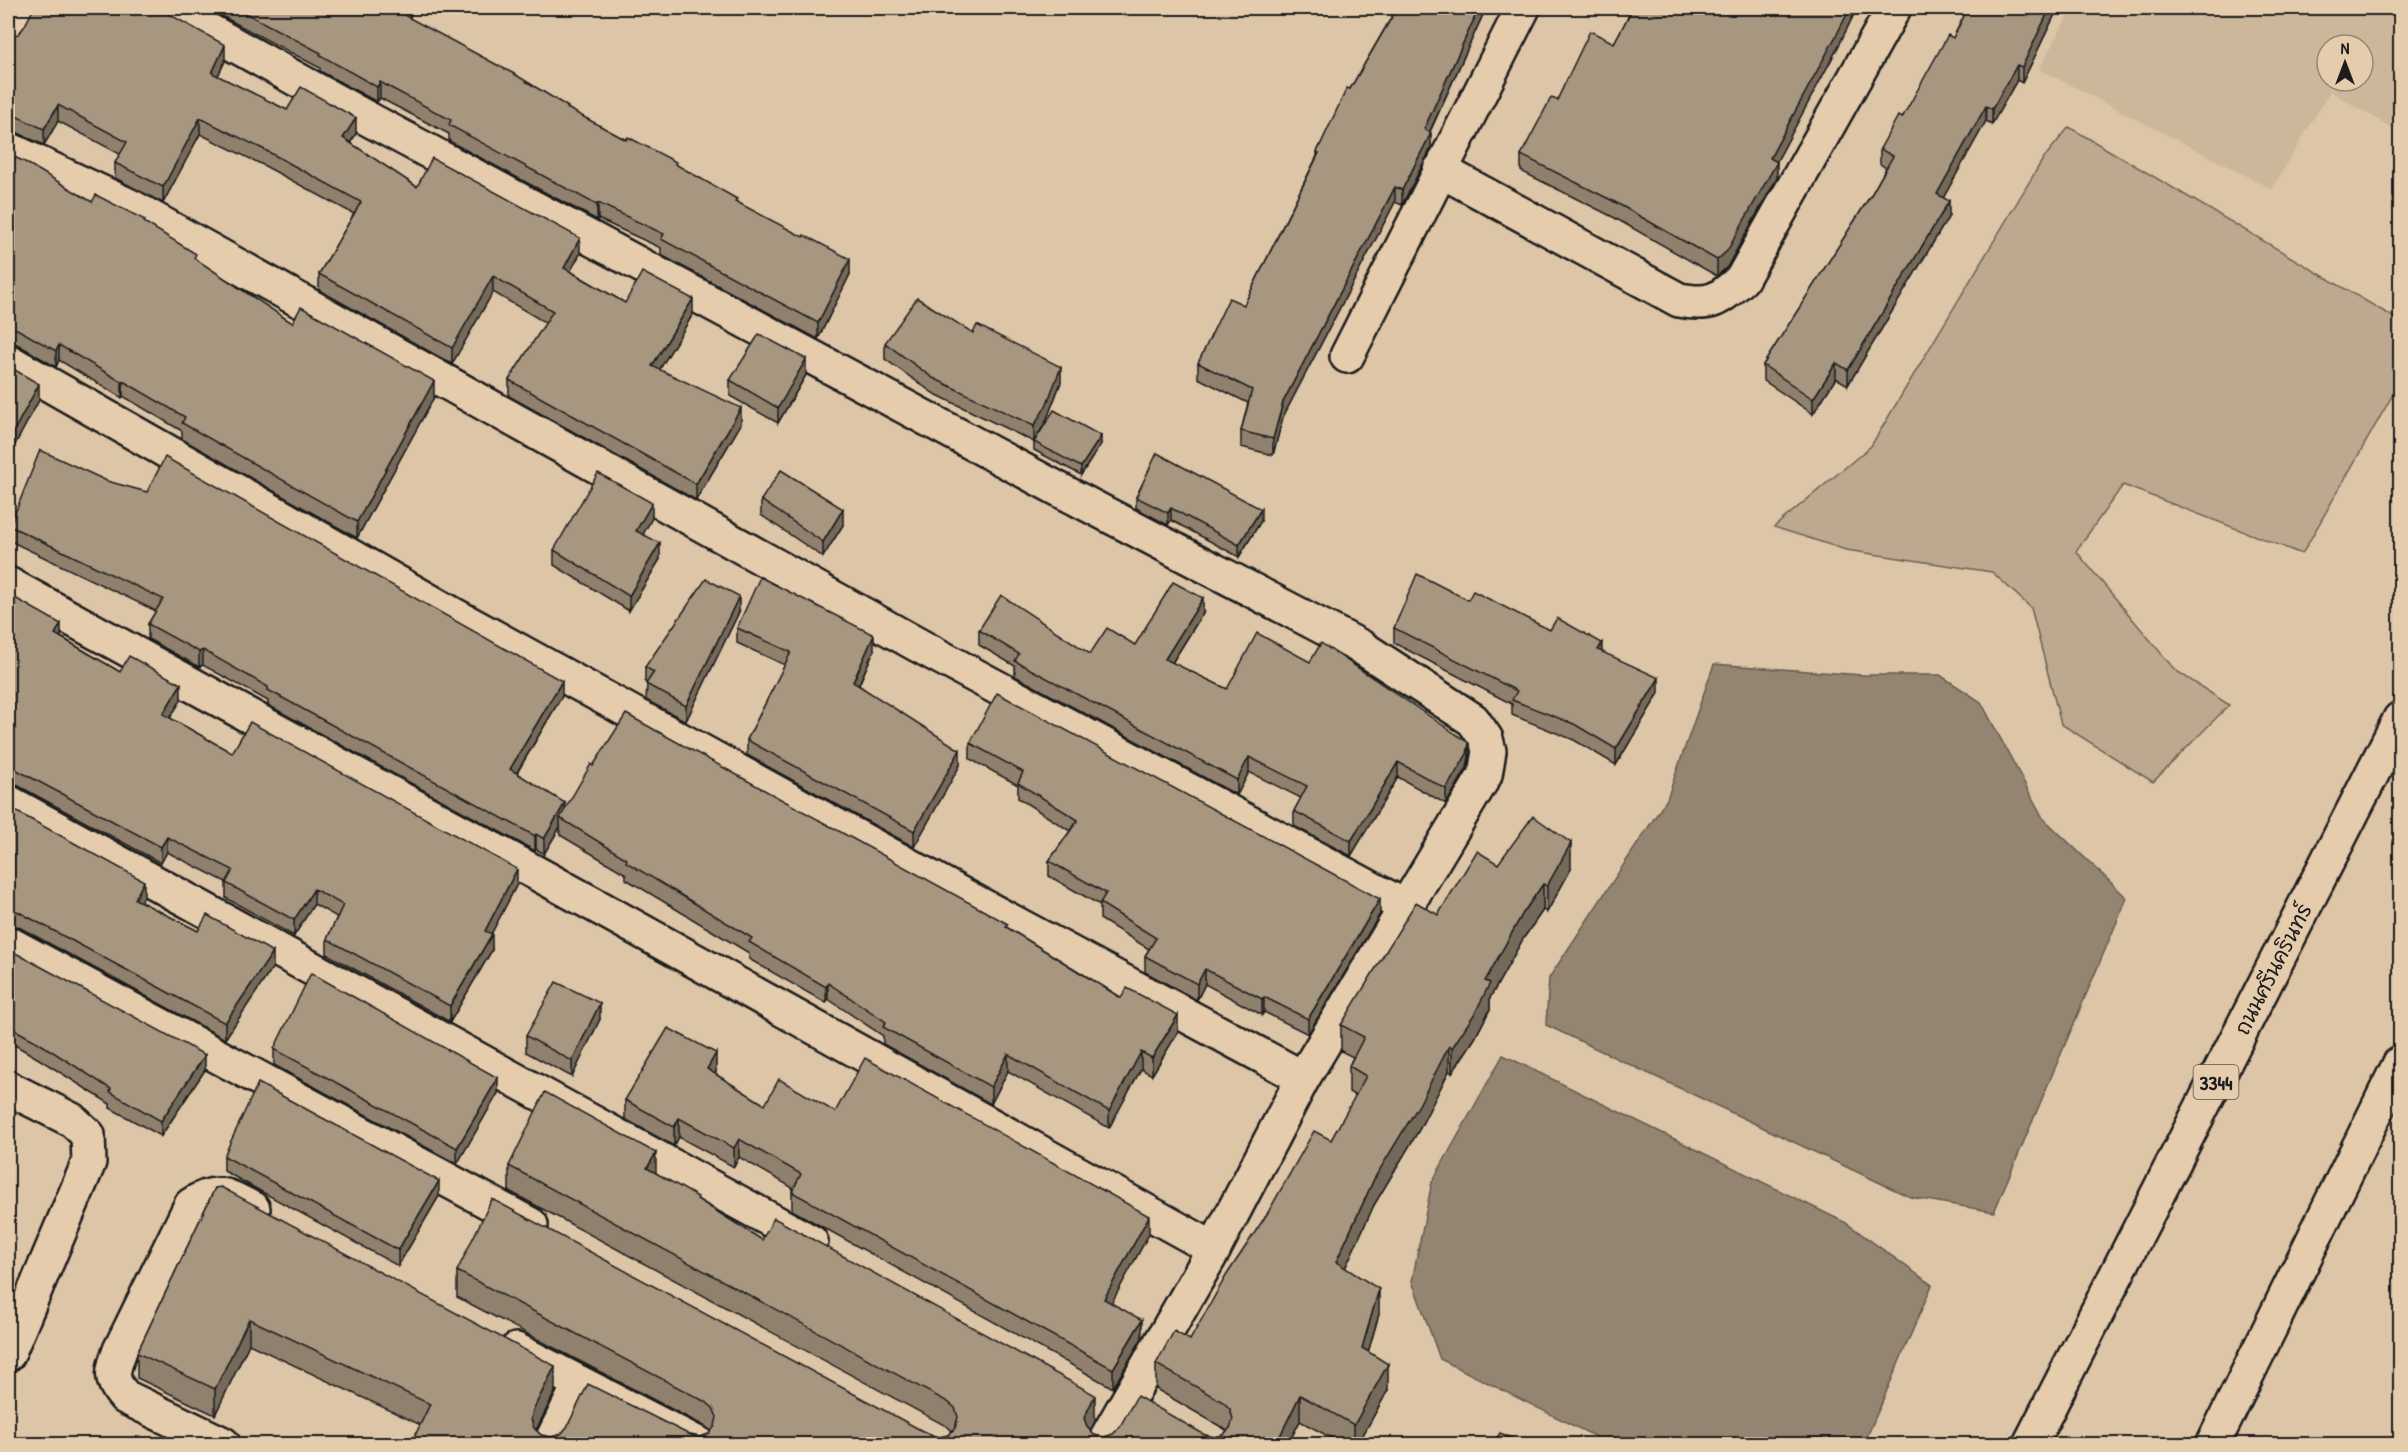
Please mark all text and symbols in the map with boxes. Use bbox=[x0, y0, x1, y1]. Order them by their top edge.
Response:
north arrow bbox=[2315, 33, 2375, 93]
text: N bbox=[2341, 37, 2350, 59]
street label: ถนนศรีนครินทร์ bbox=[2227, 898, 2319, 1040]
road number: 3344 bbox=[2194, 1065, 2238, 1099]

